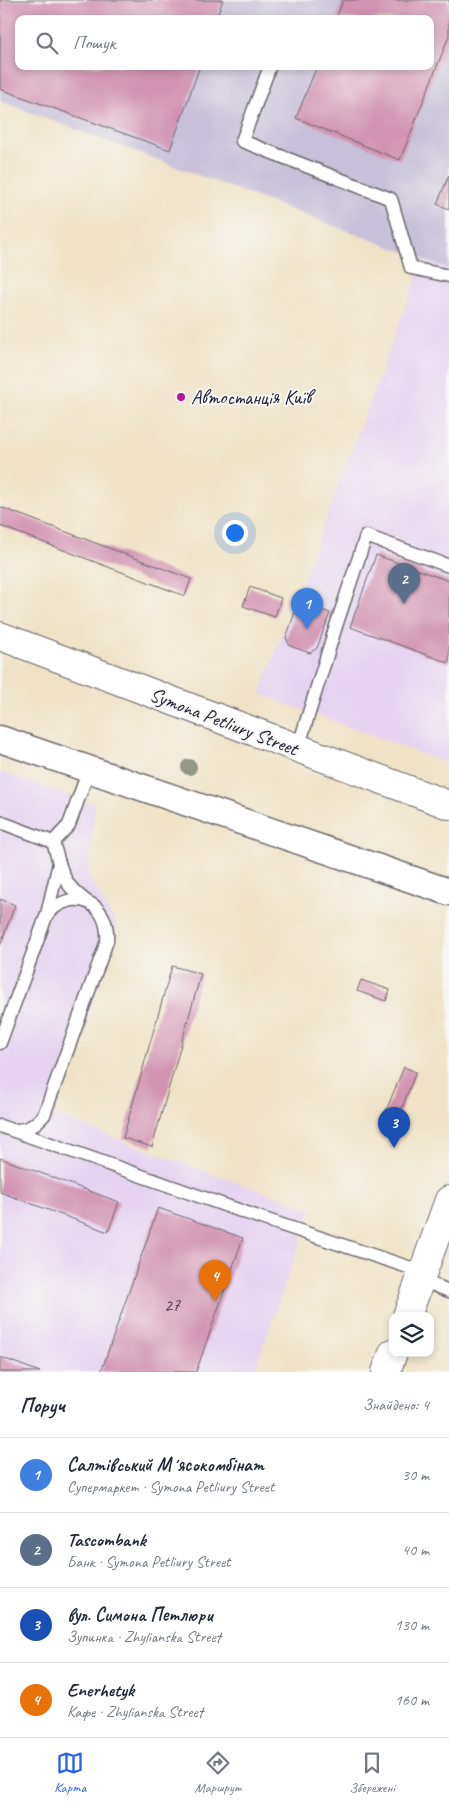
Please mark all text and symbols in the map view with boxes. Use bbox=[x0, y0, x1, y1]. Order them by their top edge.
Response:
search box bbox=[15, 15, 434, 70]
icon: search bbox=[33, 29, 61, 57]
text: Пошук bbox=[73, 31, 115, 55]
place label: Автостанція Київ bbox=[191, 385, 316, 410]
marker: Автостанція Київ bbox=[175, 391, 187, 403]
your location bbox=[222, 520, 248, 546]
pin: 2 bbox=[388, 563, 420, 604]
pin: 1 bbox=[291, 588, 323, 629]
street label: Symona Petliury Street bbox=[146, 682, 303, 762]
pin: 3 bbox=[378, 1107, 410, 1148]
pin: 4 bbox=[199, 1260, 231, 1301]
house number: 27 bbox=[164, 1294, 181, 1316]
map controls bbox=[389, 1312, 434, 1357]
button: layers bbox=[389, 1312, 434, 1357]
text: Поруч bbox=[20, 1392, 65, 1418]
text: Знайдено: 4 bbox=[363, 1395, 429, 1415]
text: Салтівський Мʼясокомбінат bbox=[67, 1453, 264, 1477]
text: 1 bbox=[32, 1465, 40, 1485]
text: 30 m bbox=[402, 1465, 429, 1485]
text: Супермаркет · Symona Petliury Street bbox=[67, 1477, 274, 1497]
text: Tascombank bbox=[67, 1528, 146, 1552]
text: 2 bbox=[32, 1540, 40, 1560]
text: 40 m bbox=[402, 1540, 429, 1560]
text: Банк · Symona Petliury Street bbox=[67, 1552, 230, 1572]
text: вул. Симона Петлюри bbox=[67, 1603, 213, 1627]
text: 3 bbox=[32, 1615, 40, 1635]
text: 130 m bbox=[395, 1615, 429, 1635]
text: Зупинка · Zhylianska Street bbox=[67, 1627, 221, 1647]
text: Enerhetyk bbox=[67, 1678, 134, 1702]
text: 4 bbox=[32, 1690, 40, 1710]
text: 160 m bbox=[395, 1690, 429, 1710]
text: Кафе · Zhylianska Street bbox=[67, 1702, 203, 1722]
tab: Карта bbox=[54, 1749, 86, 1796]
tab: Маршрут bbox=[195, 1749, 241, 1796]
tab: Збережені bbox=[349, 1749, 395, 1796]

